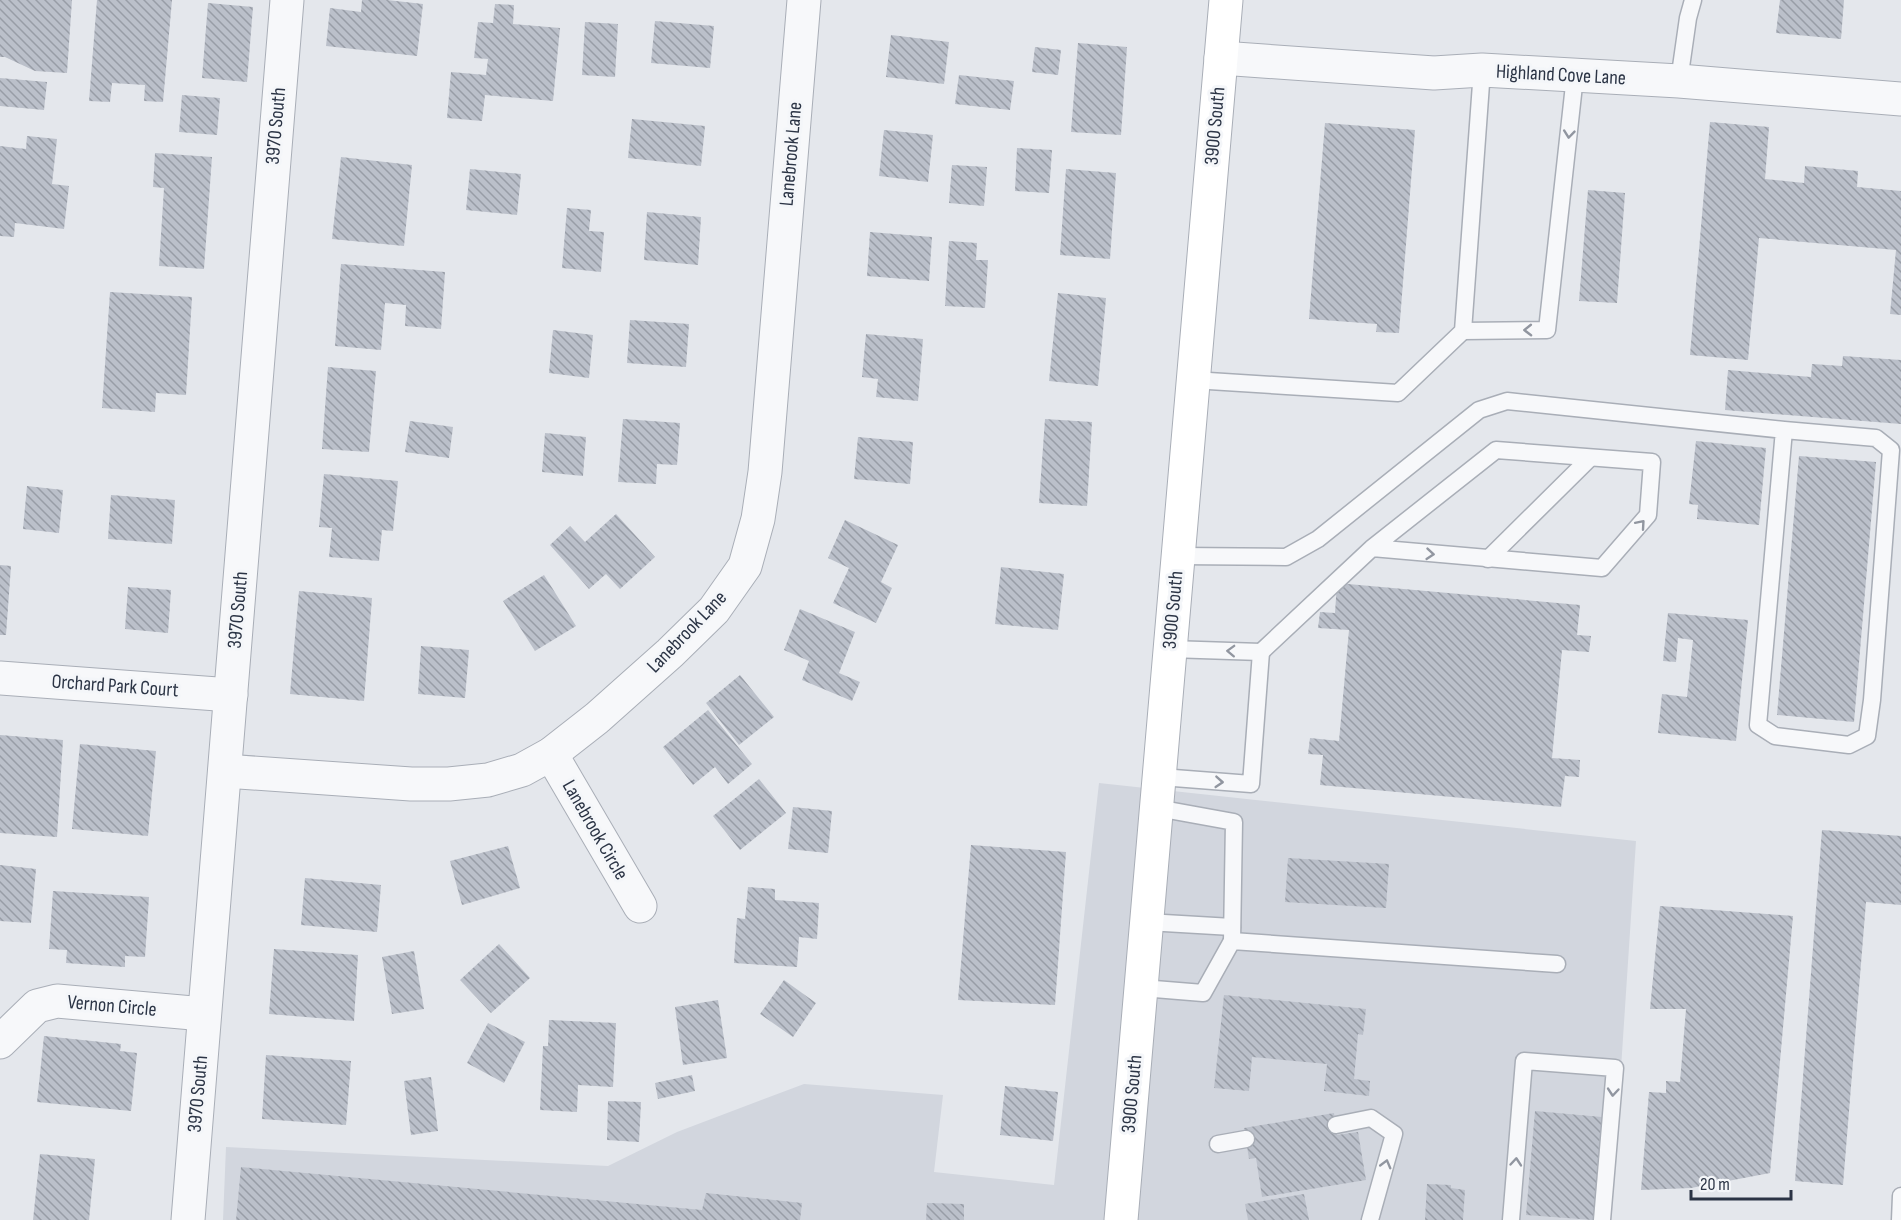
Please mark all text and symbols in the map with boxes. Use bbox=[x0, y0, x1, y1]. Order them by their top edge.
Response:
street label: Highland Cove Lane bbox=[1495, 60, 1627, 90]
street label: 3900 South bbox=[1200, 86, 1230, 166]
street label: 3970 South bbox=[261, 87, 291, 165]
street label: Lanebrook Lane bbox=[774, 101, 808, 207]
one-way arrow bbox=[1563, 129, 1575, 138]
one-way arrow bbox=[1524, 324, 1533, 336]
one-way arrow bbox=[1633, 520, 1644, 531]
one-way arrow bbox=[1426, 547, 1435, 560]
street label: 3900 South bbox=[1158, 570, 1188, 650]
street label: 3970 South bbox=[223, 571, 253, 649]
street label: Lanebrook Lane bbox=[642, 586, 732, 678]
one-way arrow bbox=[1226, 645, 1235, 658]
street label: Orchard Park Court bbox=[51, 670, 179, 702]
one-way arrow bbox=[1214, 775, 1223, 788]
street label: Lanebrook Circle bbox=[557, 776, 633, 884]
street label: Vernon Circle bbox=[66, 990, 158, 1022]
street label: 3900 South bbox=[1117, 1054, 1147, 1134]
street label: 3970 South bbox=[183, 1055, 213, 1133]
one-way arrow bbox=[1607, 1088, 1620, 1097]
one-way arrow bbox=[1509, 1157, 1522, 1166]
one-way arrow bbox=[1379, 1159, 1391, 1170]
scale bar bbox=[1691, 1163, 1792, 1201]
text: 20 m bbox=[1700, 1174, 1730, 1195]

